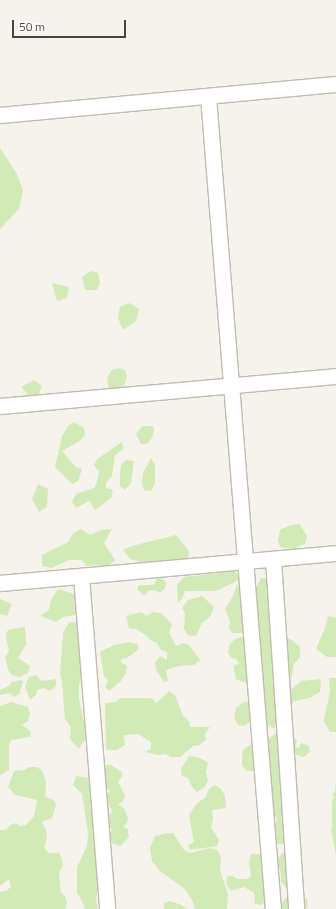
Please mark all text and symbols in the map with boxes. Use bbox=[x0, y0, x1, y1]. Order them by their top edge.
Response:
scale bar bbox=[14, 12, 128, 38]
text: 50 m bbox=[19, 17, 45, 36]

